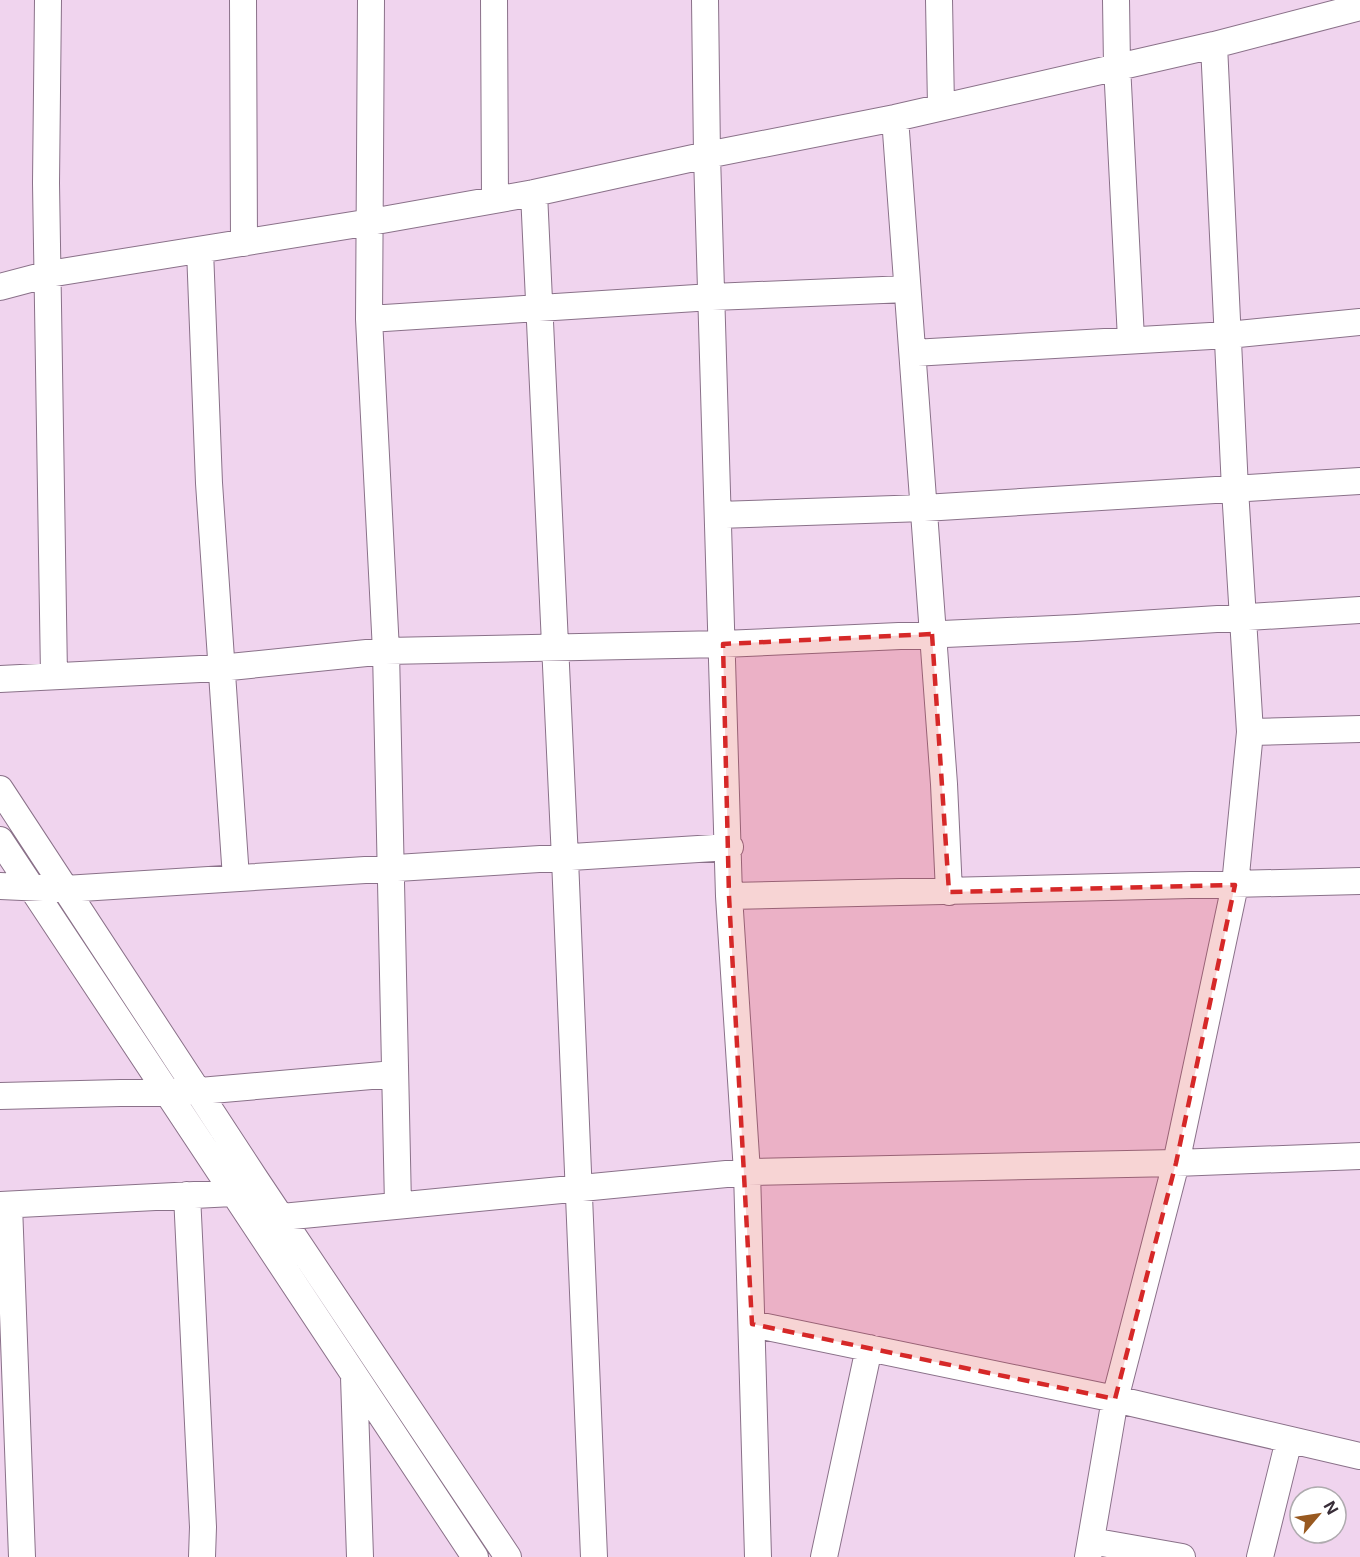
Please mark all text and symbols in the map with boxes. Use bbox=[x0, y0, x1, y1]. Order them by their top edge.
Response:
north arrow bbox=[1288, 1485, 1348, 1545]
text: N bbox=[1319, 1498, 1343, 1518]

